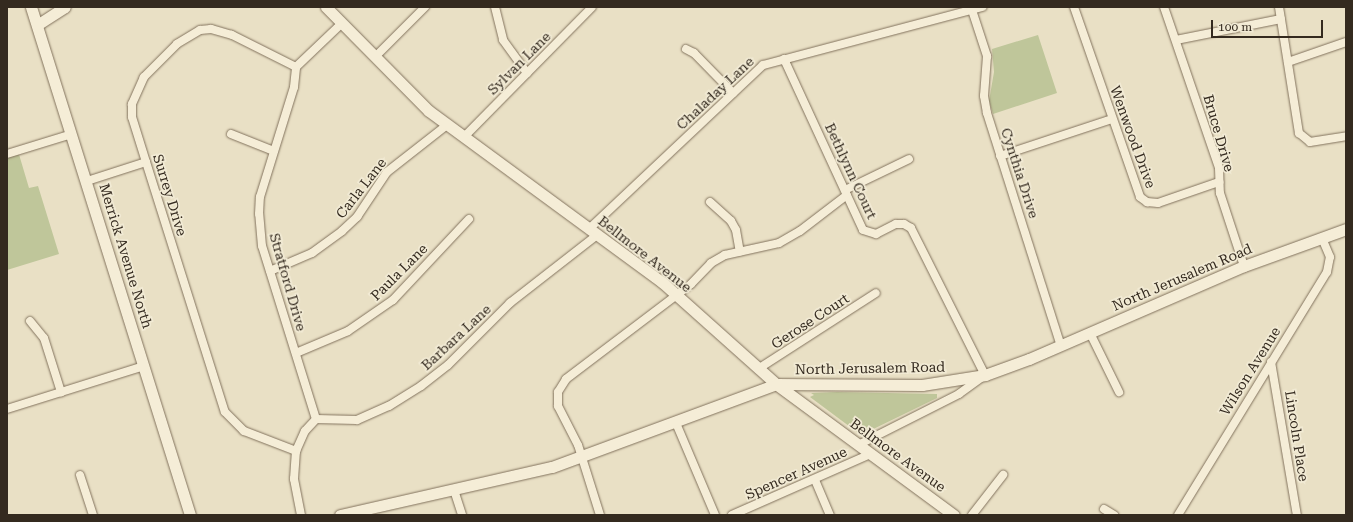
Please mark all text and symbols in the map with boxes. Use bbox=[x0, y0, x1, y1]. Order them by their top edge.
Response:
scale bar bbox=[1213, 12, 1325, 38]
text: 100 m bbox=[1218, 20, 1252, 34]
street label: Sylvan Lane bbox=[484, 28, 554, 98]
street label: Chaladay Lane bbox=[673, 53, 757, 133]
street label: Wenwood Drive bbox=[1107, 83, 1159, 191]
street label: Bruce Drive bbox=[1200, 92, 1238, 174]
street label: Bethlynn Court bbox=[821, 120, 881, 222]
street label: Cynthia Drive bbox=[998, 126, 1042, 220]
street label: Surrey Drive bbox=[150, 152, 190, 238]
street label: Carla Lane bbox=[332, 154, 390, 222]
street label: Merrick Avenue North bbox=[96, 181, 156, 331]
street label: Bellmore Avenue bbox=[595, 212, 695, 296]
street label: Stratford Drive bbox=[266, 231, 310, 333]
street label: Paula Lane bbox=[367, 240, 431, 304]
street label: North Jerusalem Road bbox=[1110, 240, 1254, 314]
street label: Gerose Court bbox=[768, 290, 852, 352]
street label: Barbara Lane bbox=[418, 301, 494, 373]
street label: Wilson Avenue bbox=[1216, 324, 1284, 418]
street label: North Jerusalem Road bbox=[795, 358, 945, 378]
street label: Lincoln Place bbox=[1282, 389, 1312, 483]
street label: Bellmore Avenue bbox=[847, 415, 949, 495]
street label: Spencer Avenue bbox=[743, 443, 849, 503]

